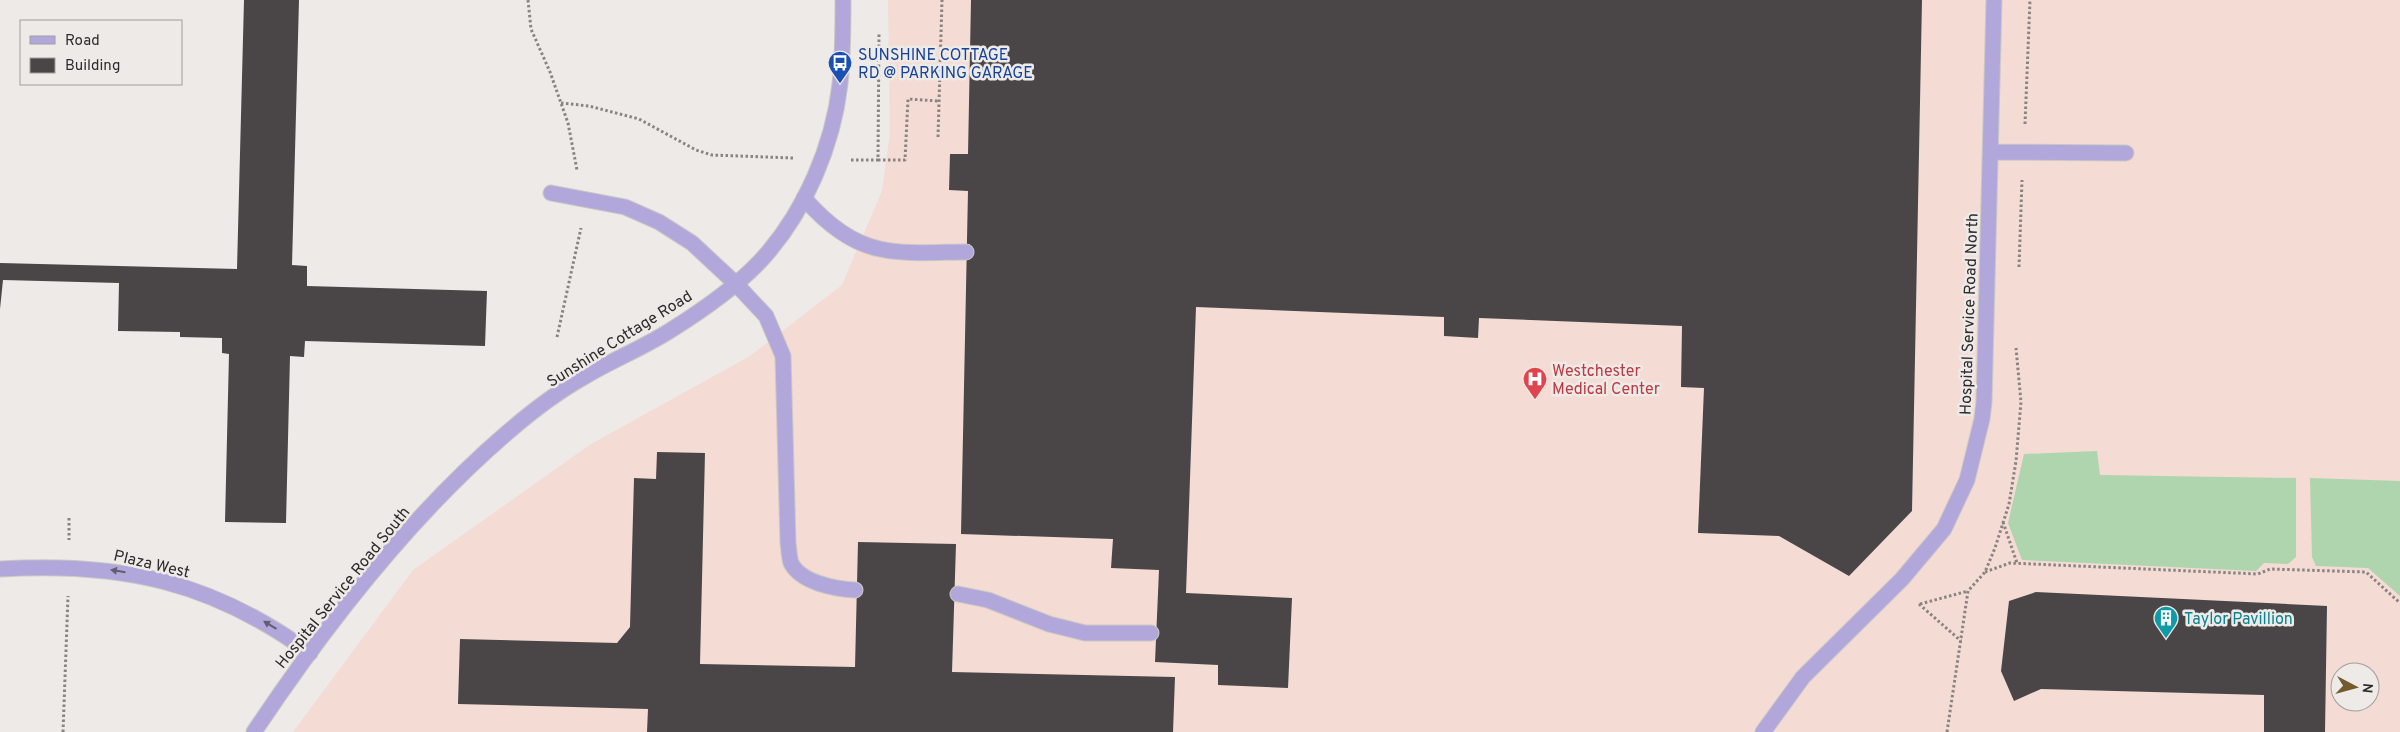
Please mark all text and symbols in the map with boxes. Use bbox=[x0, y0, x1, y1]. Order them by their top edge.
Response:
legend bbox=[20, 20, 182, 85]
text: Road bbox=[65, 32, 100, 51]
place label: SUNSHINE COTTAGE RD @ PARKING GARAGE bbox=[858, 46, 1033, 84]
bus stop icon: SUNSHINE COTTAGE RD @ PARKING GARAGE bbox=[827, 50, 853, 84]
text: Building bbox=[65, 57, 120, 76]
street label: Hospital Service Road North bbox=[1956, 213, 1984, 415]
street label: Sunshine Cottage Road bbox=[544, 287, 697, 393]
place label: Westchester Medical Center bbox=[1552, 362, 1660, 400]
hospital icon: Westchester Medical Center bbox=[1522, 366, 1548, 400]
street label: Hospital Service Road South bbox=[272, 503, 415, 673]
street label: Plaza West bbox=[111, 546, 192, 583]
one-way arrow bbox=[109, 567, 125, 575]
building icon: Taylor Pavillion bbox=[2153, 605, 2179, 639]
place label: Taylor Pavillion bbox=[2184, 610, 2293, 630]
one-way arrow bbox=[263, 621, 276, 630]
north arrow bbox=[2330, 662, 2380, 712]
text: N bbox=[2357, 682, 2375, 694]

